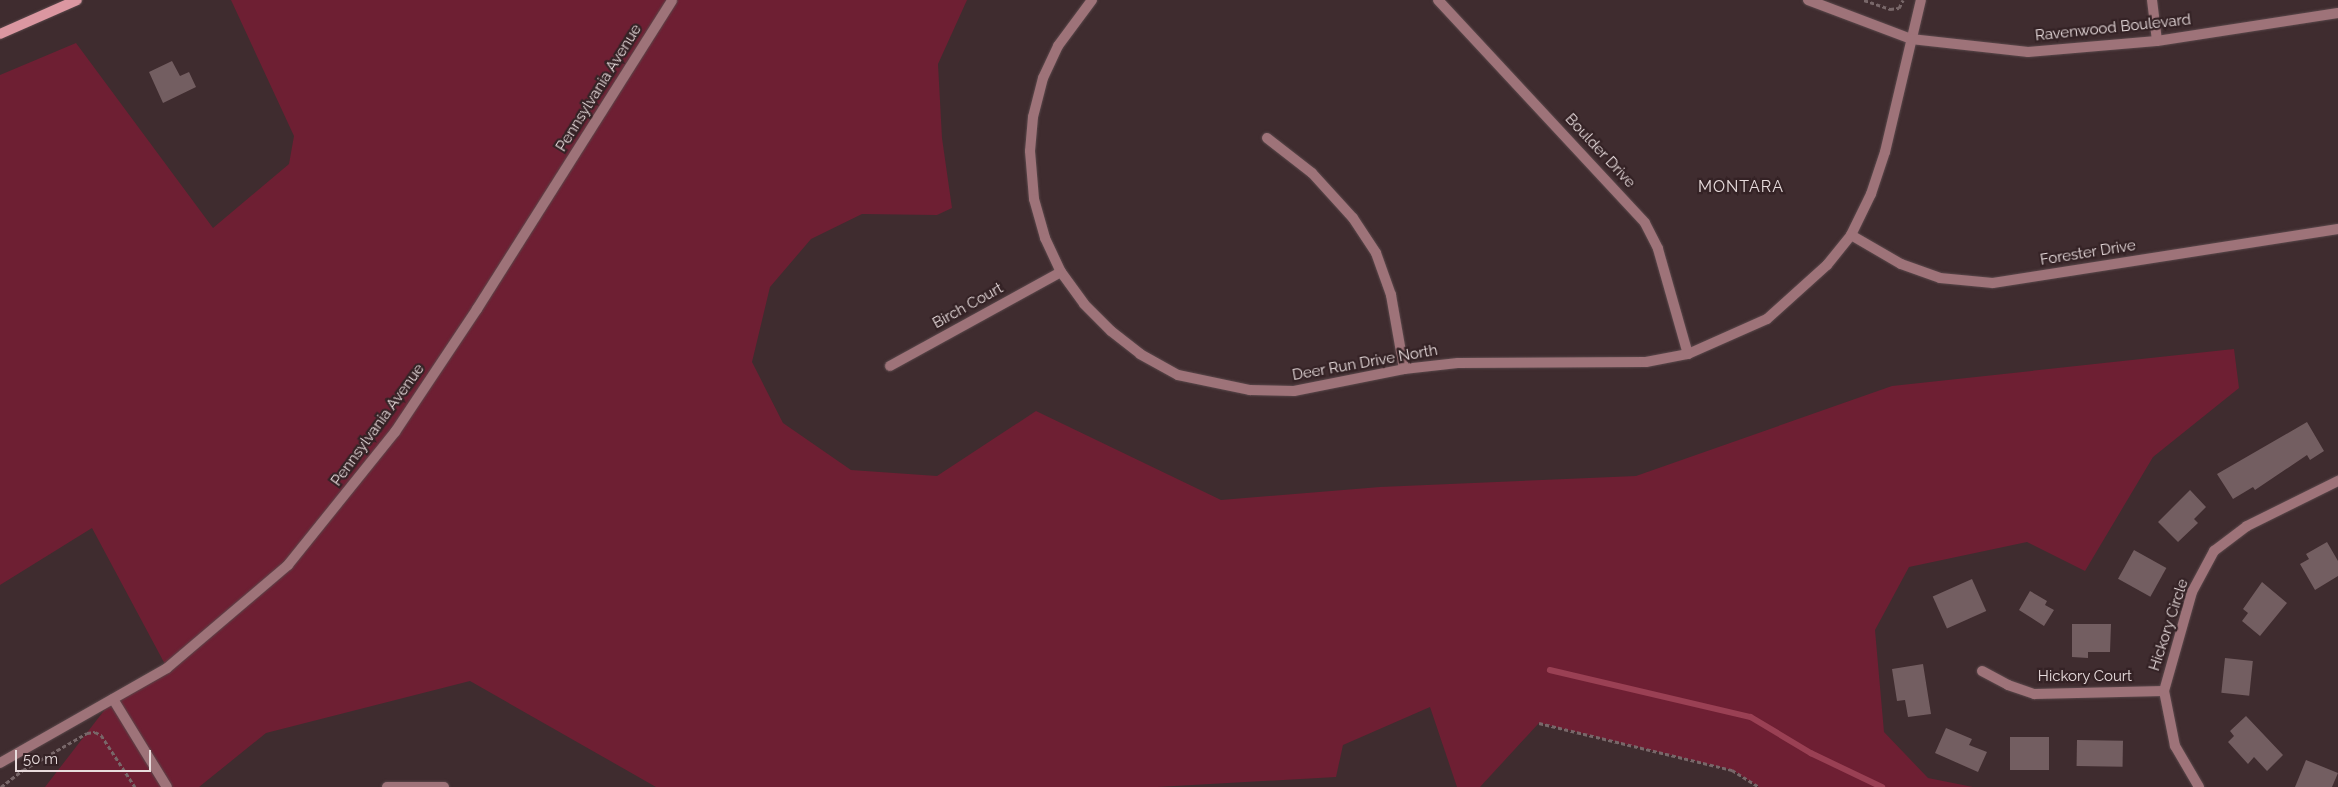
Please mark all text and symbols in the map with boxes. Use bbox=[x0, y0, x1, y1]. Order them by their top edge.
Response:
street label: Ravenwood Boulevard bbox=[2034, 11, 2192, 45]
street label: Pennsylvania Avenue bbox=[552, 21, 646, 155]
street label: Boulder Drive bbox=[1561, 110, 1639, 192]
district label: MONTARA bbox=[1697, 177, 1785, 197]
street label: Forester Drive bbox=[2039, 237, 2137, 269]
street label: Birch Court bbox=[930, 279, 1006, 333]
street label: Deer Run Drive North bbox=[1291, 341, 1439, 385]
street label: Pennsylvania Avenue bbox=[327, 360, 429, 490]
street label: Hickory Circle bbox=[2146, 577, 2192, 673]
street label: Hickory Court bbox=[2038, 668, 2132, 686]
scale bar bbox=[18, 740, 154, 772]
text: 50 m bbox=[23, 750, 58, 768]

